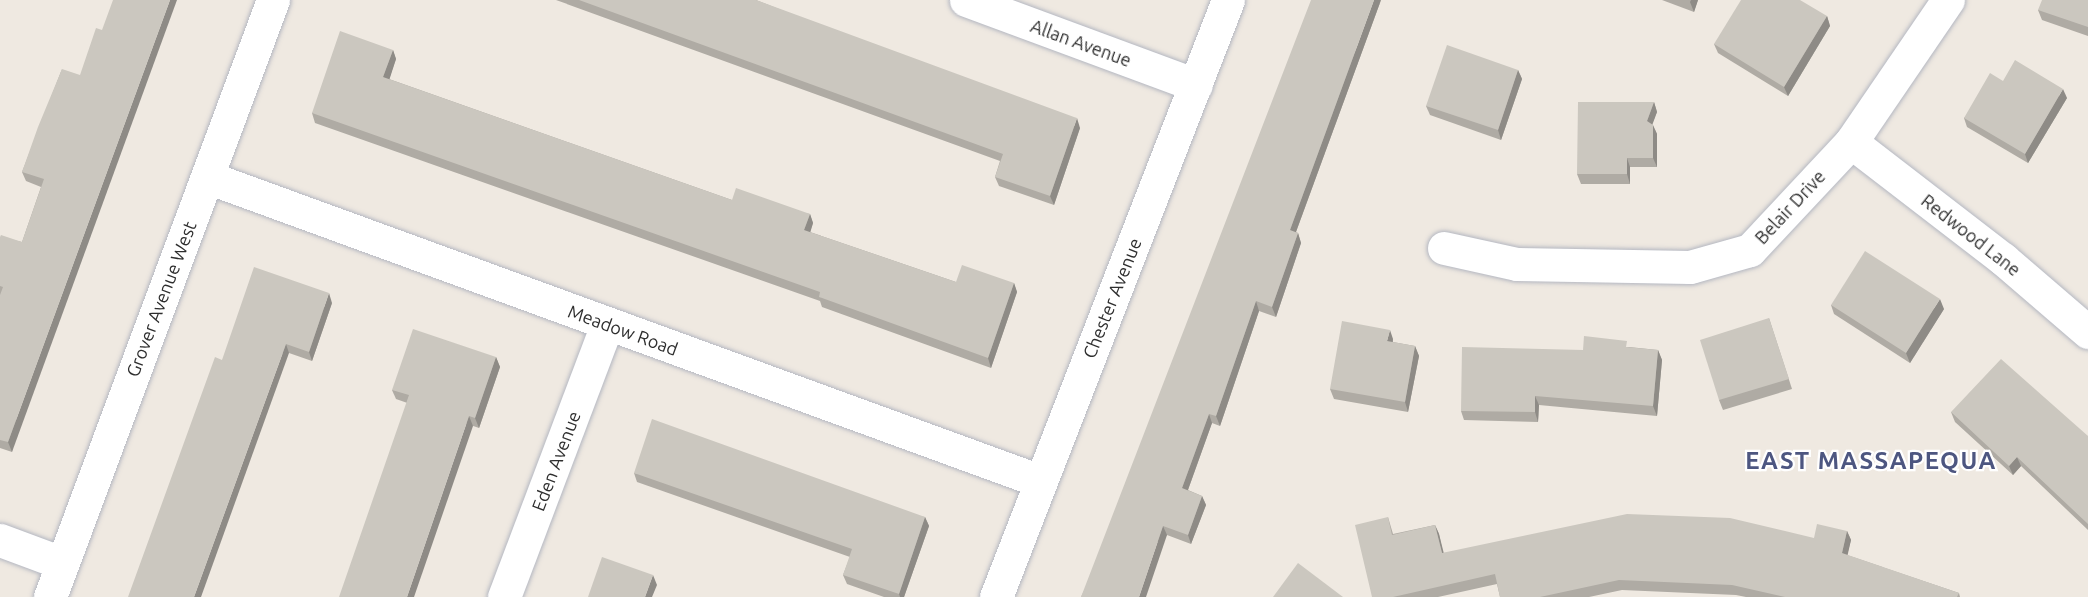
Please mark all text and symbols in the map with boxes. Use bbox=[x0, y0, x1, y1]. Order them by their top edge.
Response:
street label: Allan Avenue bbox=[1028, 15, 1134, 71]
street label: Belair Drive bbox=[1750, 166, 1830, 248]
street label: Redwood Lane bbox=[1917, 190, 2025, 280]
street label: Grover Avenue West bbox=[121, 218, 201, 380]
street label: Chester Avenue bbox=[1078, 235, 1146, 361]
street label: Meadow Road bbox=[565, 300, 681, 360]
street label: Eden Avenue bbox=[527, 408, 585, 514]
district label: EAST MASSAPEQUA bbox=[1745, 447, 1997, 475]

